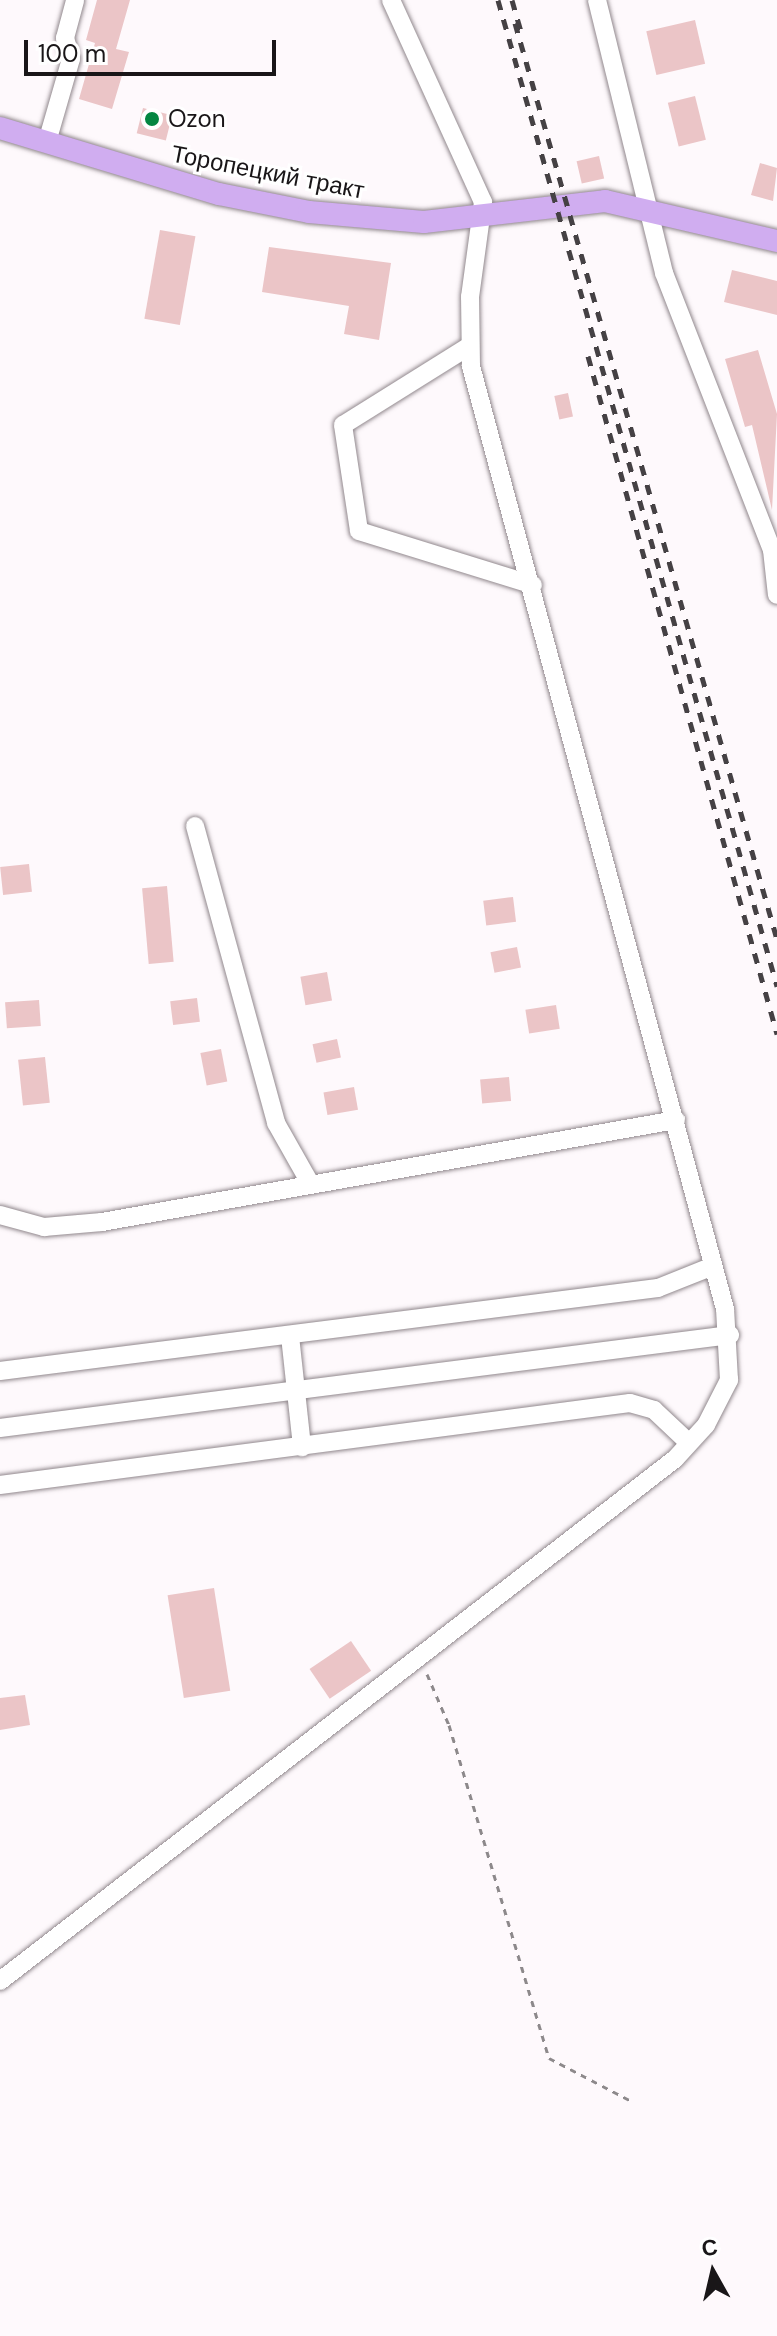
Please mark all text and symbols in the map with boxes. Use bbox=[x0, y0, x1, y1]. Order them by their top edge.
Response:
scale bar bbox=[28, 24, 280, 74]
text: 100 m bbox=[38, 38, 106, 69]
place label: Ozon bbox=[168, 105, 226, 133]
marker: Ozon bbox=[143, 110, 161, 128]
street label: Торопецкий тракт bbox=[169, 139, 367, 205]
north arrow bbox=[673, 2232, 753, 2312]
text: С bbox=[700, 2232, 719, 2263]

